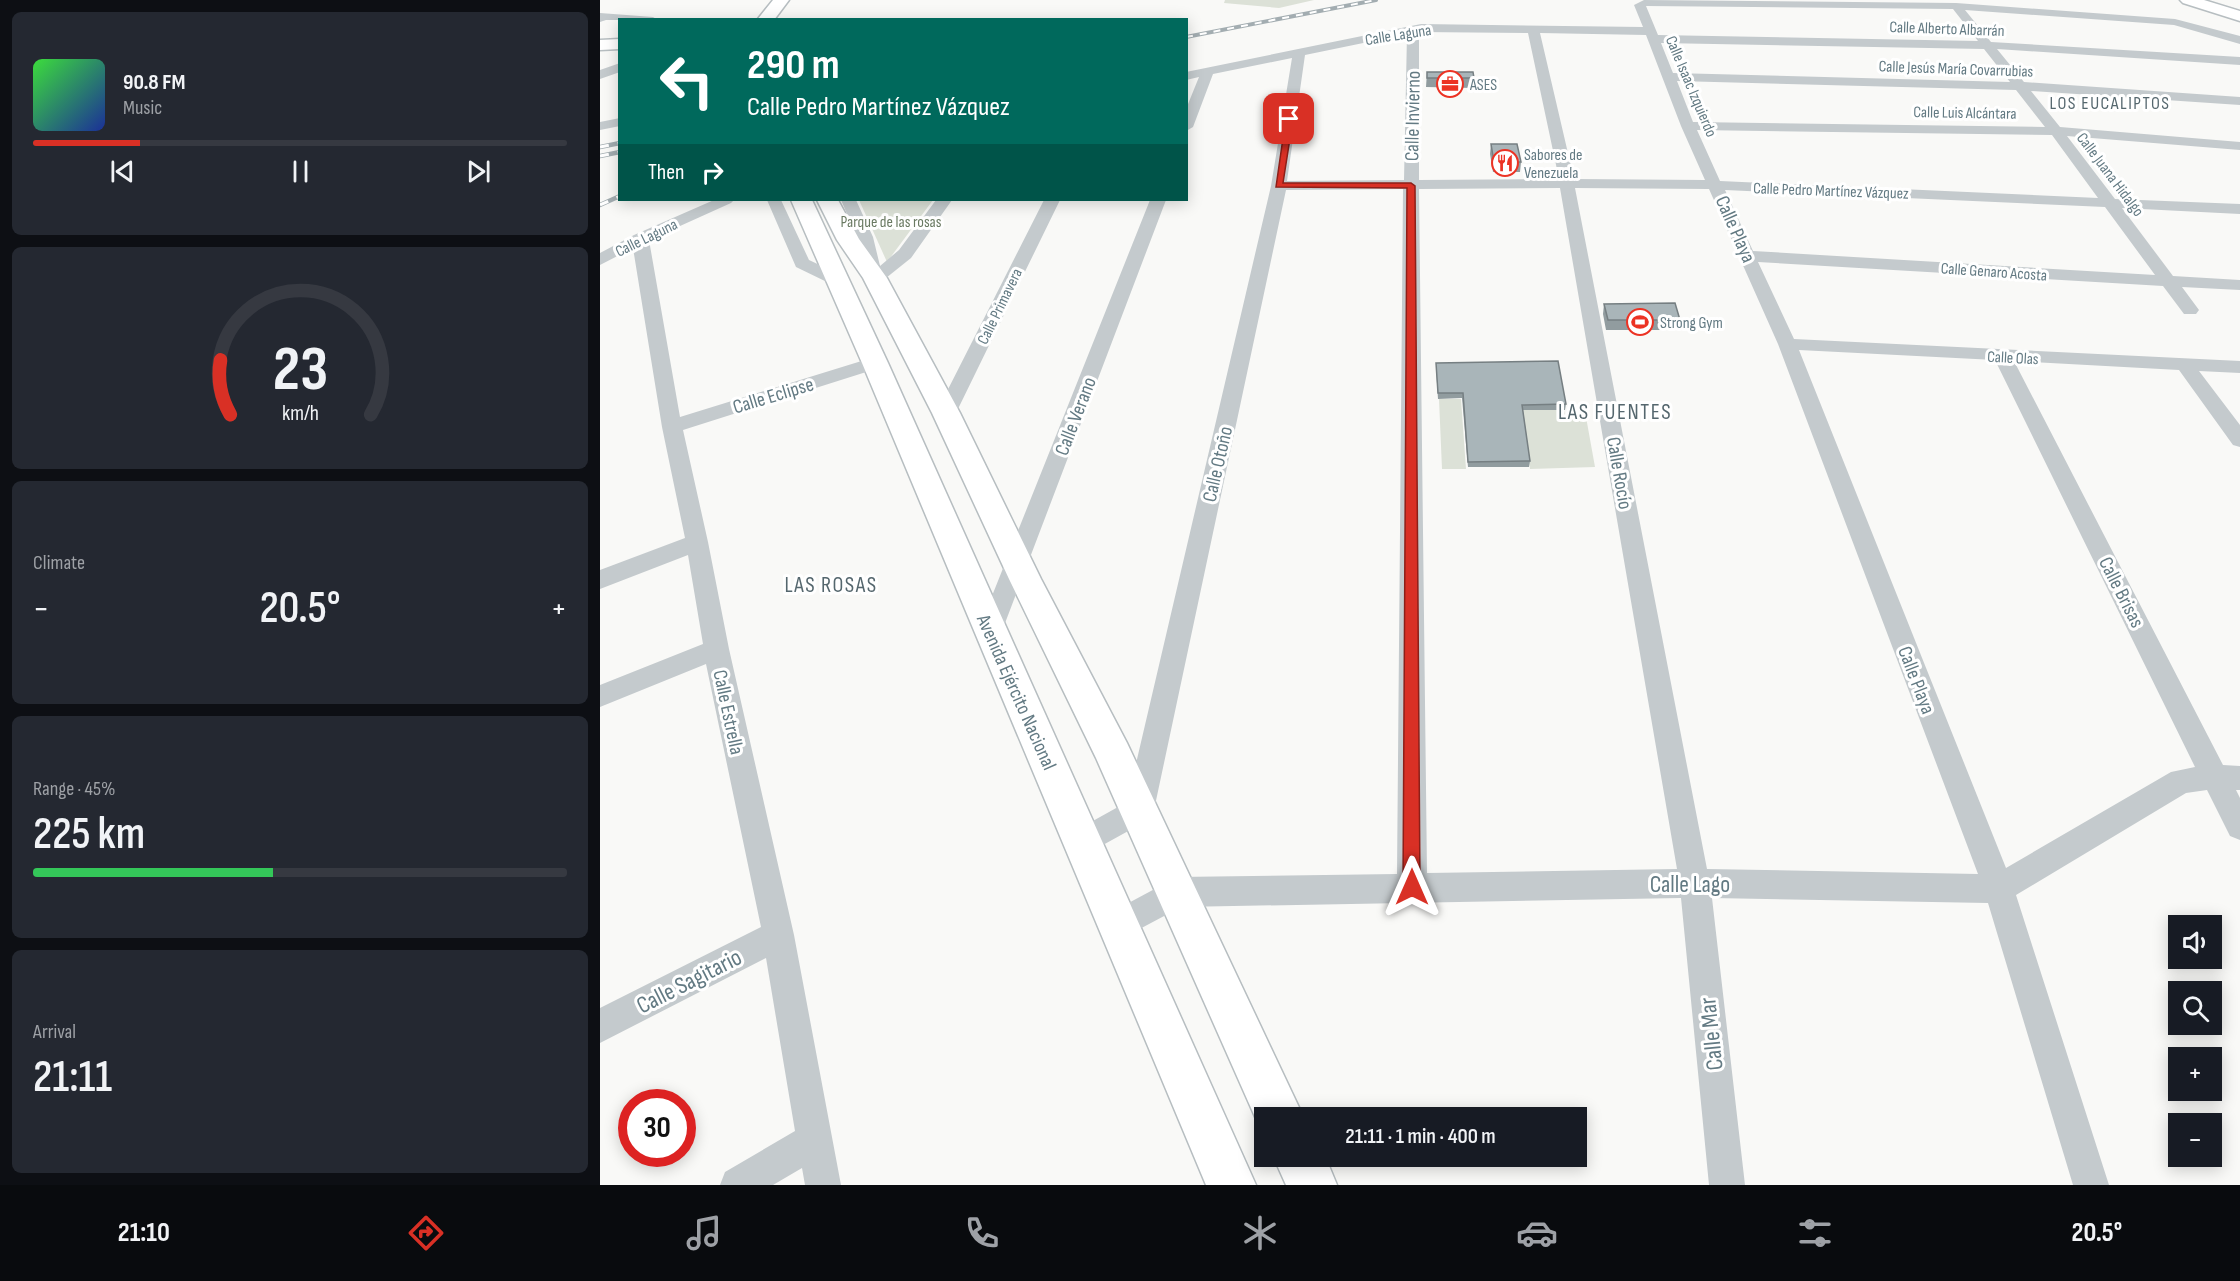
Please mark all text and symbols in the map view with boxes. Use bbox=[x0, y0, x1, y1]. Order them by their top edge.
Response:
street label: Calle Alberto Albarrán bbox=[1889, 18, 2005, 41]
street label: Calle Laguna bbox=[1364, 21, 1433, 50]
street label: Calle Isaac Izquierdo bbox=[1661, 33, 1720, 140]
text: 290 m bbox=[747, 40, 840, 91]
icon: left bbox=[648, 42, 726, 120]
street label: Calle Jesús María Covarrubias bbox=[1878, 57, 2034, 82]
text: 90.8 FM bbox=[123, 69, 185, 96]
office icon: ASES bbox=[1435, 69, 1465, 99]
street label: Calle Invierno bbox=[1400, 71, 1426, 161]
place label: ASES bbox=[1469, 76, 1497, 95]
text: Calle Pedro Martínez Vázquez bbox=[747, 91, 1010, 123]
pin bbox=[1263, 93, 1314, 144]
district label: LOS EUCALIPTOS bbox=[2050, 93, 2170, 114]
text: Music bbox=[123, 96, 162, 120]
icon: arrive bbox=[1272, 102, 1305, 135]
street label: Calle Luis Alcántara bbox=[1913, 103, 2017, 124]
street label: Calle Juana Hidalgo bbox=[2072, 129, 2148, 221]
place label: Sabores de Venezuela bbox=[1524, 146, 1582, 183]
restaurant icon: Sabores de Venezuela bbox=[1490, 148, 1520, 178]
icon: previous bbox=[106, 155, 139, 188]
icon: pause bbox=[284, 155, 317, 188]
icon: next bbox=[462, 155, 495, 188]
icon: right bbox=[696, 156, 729, 189]
text: Then bbox=[648, 159, 684, 186]
street label: Calle Pedro Martínez Vázquez bbox=[1753, 179, 1909, 204]
street label: Calle Playa bbox=[1710, 192, 1760, 267]
park label: Parque de las rosas bbox=[841, 213, 942, 232]
street label: Calle Laguna bbox=[612, 215, 681, 262]
street label: Calle Genaro Acosta bbox=[1940, 259, 2048, 286]
street label: Calle Primavera bbox=[974, 266, 1027, 348]
sports icon: Strong Gym bbox=[1625, 307, 1655, 337]
place label: Strong Gym bbox=[1660, 314, 1723, 333]
text: 23 bbox=[272, 333, 328, 408]
street label: Calle Olas bbox=[1987, 348, 2039, 369]
street label: Calle Eclipse bbox=[730, 372, 817, 420]
street label: Calle Verano bbox=[1050, 374, 1102, 459]
district label: LAS FUENTES bbox=[1558, 399, 1672, 426]
text: km/h bbox=[281, 401, 319, 426]
street label: Calle Otoño bbox=[1198, 424, 1238, 504]
street label: Calle Rocío bbox=[1601, 435, 1637, 511]
text: Climate bbox=[33, 551, 85, 575]
street label: Calle Brisas bbox=[2093, 553, 2149, 632]
district label: LAS ROSAS bbox=[784, 572, 878, 599]
text: 20.5° bbox=[259, 581, 341, 636]
text: − bbox=[33, 589, 49, 629]
text: + bbox=[551, 589, 567, 629]
street label: Avenida Ejército Nacional bbox=[971, 610, 1061, 774]
street label: Calle Playa bbox=[1892, 643, 1940, 718]
street label: Calle Estrella bbox=[707, 668, 749, 757]
text: Range · 45% bbox=[33, 777, 115, 801]
text: 225 km bbox=[33, 807, 145, 862]
position arrow bbox=[1380, 855, 1444, 919]
street label: Calle Lago bbox=[1650, 870, 1730, 899]
map controls bbox=[2168, 915, 2222, 1167]
button: sound bbox=[2168, 915, 2222, 969]
street label: Calle Sagitario bbox=[632, 943, 747, 1020]
button: search bbox=[2168, 981, 2222, 1035]
street label: Calle Mar bbox=[1693, 996, 1730, 1072]
text: Arrival bbox=[33, 1020, 76, 1044]
button: + bbox=[2168, 1047, 2222, 1101]
text: 21:11 bbox=[33, 1050, 112, 1105]
speed limit sign: 30 bbox=[618, 1089, 696, 1167]
button: − bbox=[2168, 1113, 2222, 1167]
text: 21:11 · 1 min · 400 m bbox=[1345, 1123, 1496, 1150]
icon: directions bbox=[405, 1212, 447, 1254]
icon: music bbox=[683, 1212, 725, 1254]
icon: phone bbox=[961, 1212, 1003, 1254]
icon: climate bbox=[1239, 1212, 1281, 1254]
icon: car bbox=[1516, 1212, 1558, 1254]
icon: filters bbox=[1794, 1212, 1836, 1254]
text: 21:10 bbox=[118, 1217, 170, 1249]
text: 20.5° bbox=[2072, 1217, 2122, 1249]

